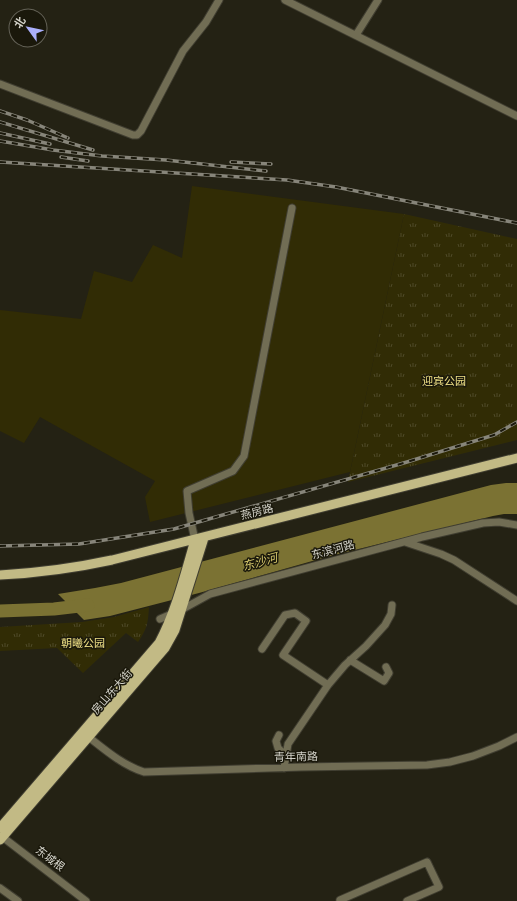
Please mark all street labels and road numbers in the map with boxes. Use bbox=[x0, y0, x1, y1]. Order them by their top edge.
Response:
street label: 燕房路 bbox=[239, 502, 275, 522]
street label: 东滨河路 bbox=[310, 538, 356, 562]
street label: 房山东大街 bbox=[89, 667, 135, 717]
street label: 青年南路 bbox=[274, 750, 318, 764]
street label: 东城根 bbox=[33, 844, 67, 874]

